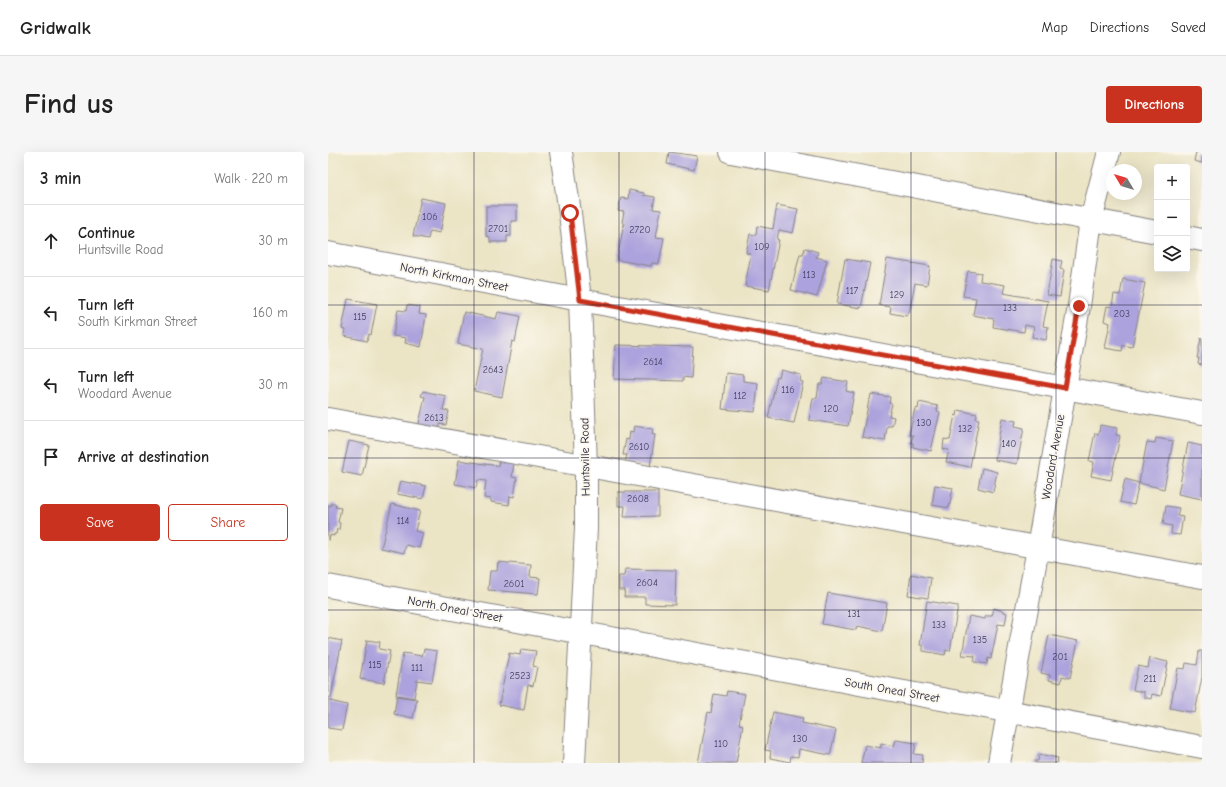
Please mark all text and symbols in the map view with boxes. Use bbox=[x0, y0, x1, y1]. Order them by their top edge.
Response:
text: Gridwalk bbox=[20, 17, 91, 39]
text: Map bbox=[1041, 19, 1068, 36]
text: Directions bbox=[1090, 19, 1149, 36]
text: Saved bbox=[1171, 19, 1206, 36]
button: Directions bbox=[1106, 86, 1202, 123]
text: Find us bbox=[24, 88, 113, 120]
north arrow bbox=[1106, 164, 1142, 200]
map controls bbox=[1154, 164, 1190, 272]
button: + bbox=[1154, 164, 1190, 200]
text: 3 min bbox=[40, 169, 81, 188]
text: Walk · 220 m bbox=[214, 171, 288, 186]
button: − bbox=[1154, 200, 1190, 236]
route start bbox=[561, 204, 579, 222]
house number: 106 bbox=[422, 211, 438, 223]
house number: 2701 bbox=[488, 223, 508, 235]
text: Continue bbox=[78, 224, 135, 242]
house number: 2720 bbox=[629, 224, 651, 236]
icon: ahead bbox=[40, 230, 62, 252]
text: 30 m bbox=[258, 233, 288, 248]
button: layers bbox=[1154, 236, 1190, 272]
house number: 109 bbox=[754, 241, 770, 253]
text: Huntsville Road bbox=[78, 242, 163, 257]
street label: North Kirkman Street bbox=[399, 260, 510, 294]
house number: 113 bbox=[803, 269, 815, 281]
house number: 117 bbox=[846, 285, 859, 297]
house number: 129 bbox=[890, 289, 904, 301]
text: Turn left bbox=[78, 296, 134, 314]
route end bbox=[1070, 297, 1088, 315]
icon: left bbox=[40, 302, 62, 324]
house number: 133 bbox=[1003, 302, 1017, 314]
text: 160 m bbox=[253, 305, 288, 320]
house number: 203 bbox=[1114, 308, 1130, 320]
house number: 115 bbox=[353, 311, 367, 323]
text: South Kirkman Street bbox=[78, 314, 197, 329]
house number: 2614 bbox=[643, 356, 663, 368]
house number: 2643 bbox=[483, 364, 503, 376]
text: Turn left bbox=[78, 368, 134, 386]
icon: left bbox=[40, 374, 62, 396]
text: 30 m bbox=[258, 377, 288, 392]
house number: 116 bbox=[781, 384, 795, 396]
text: Woodard Avenue bbox=[78, 386, 172, 401]
house number: 112 bbox=[733, 390, 747, 402]
house number: 120 bbox=[823, 403, 839, 415]
house number: 2613 bbox=[424, 412, 444, 424]
street label: Woodard Avenue bbox=[1039, 413, 1067, 501]
street label: Huntsville Road bbox=[577, 417, 593, 497]
house number: 130 bbox=[916, 417, 932, 429]
house number: 132 bbox=[958, 423, 972, 435]
house number: 140 bbox=[1002, 438, 1016, 450]
house number: 2610 bbox=[629, 441, 649, 453]
icon: arrive bbox=[40, 446, 62, 468]
text: Arrive at destination bbox=[78, 448, 209, 466]
house number: 2608 bbox=[627, 493, 649, 505]
button: Save bbox=[40, 504, 160, 541]
button: Share bbox=[168, 504, 288, 541]
house number: 114 bbox=[397, 515, 410, 527]
house number: 2604 bbox=[636, 577, 658, 589]
house number: 2601 bbox=[504, 578, 524, 590]
street label: North Oneal Street bbox=[406, 593, 504, 625]
house number: 131 bbox=[848, 608, 861, 620]
house number: 133 bbox=[932, 619, 946, 631]
house number: 135 bbox=[973, 634, 987, 646]
house number: 201 bbox=[1052, 651, 1068, 663]
house number: 115 bbox=[368, 659, 382, 671]
house number: 111 bbox=[411, 662, 423, 674]
house number: 2523 bbox=[510, 670, 530, 682]
house number: 211 bbox=[1143, 673, 1157, 685]
street label: South Oneal Street bbox=[843, 675, 941, 705]
house number: 130 bbox=[792, 733, 808, 745]
house number: 110 bbox=[714, 738, 728, 750]

